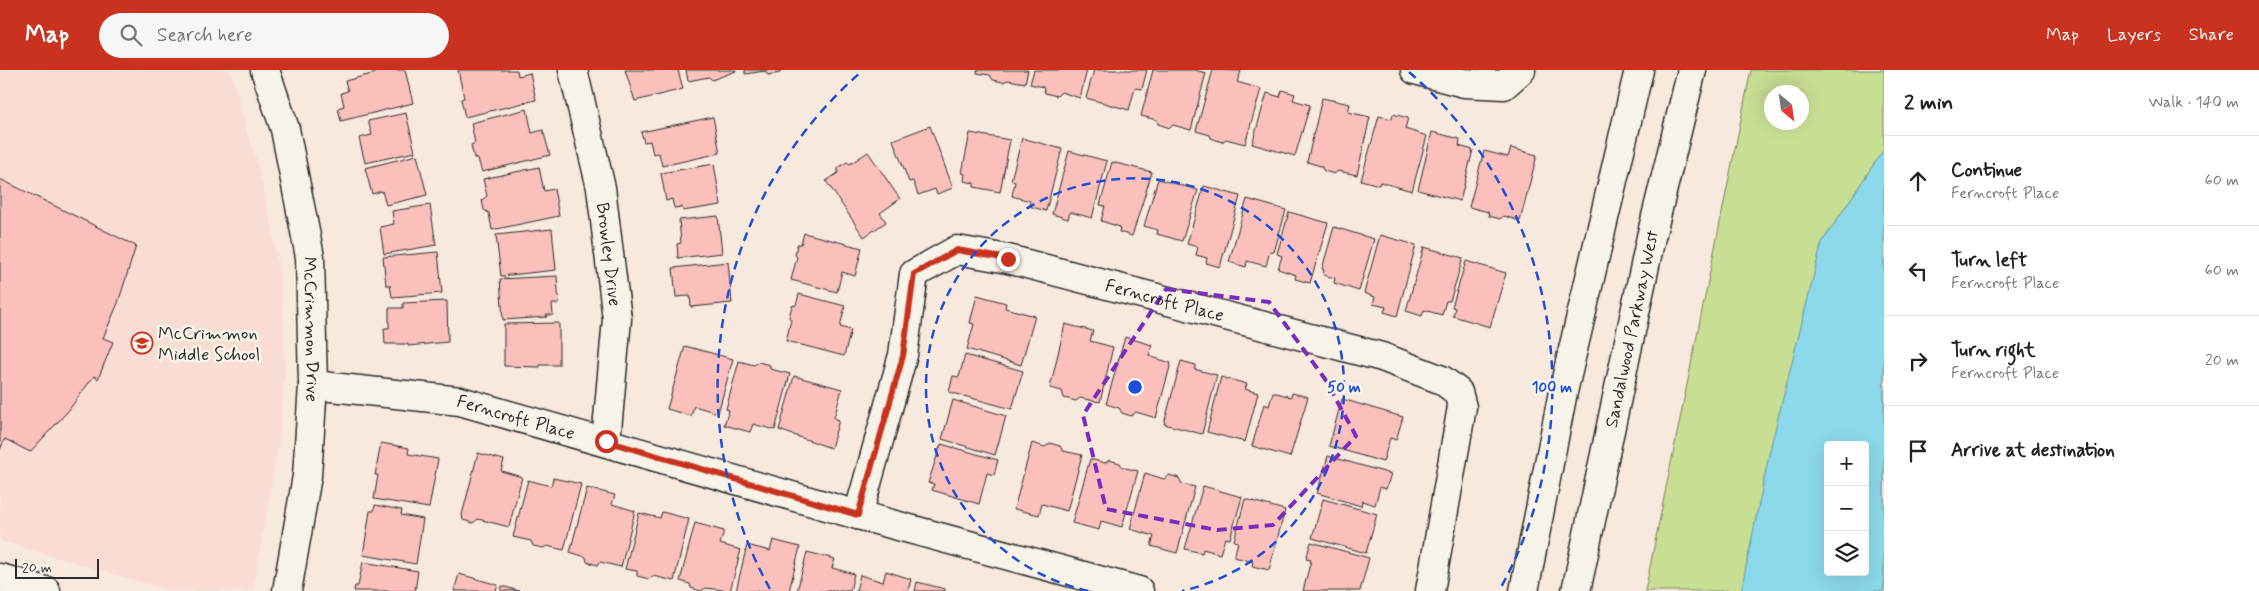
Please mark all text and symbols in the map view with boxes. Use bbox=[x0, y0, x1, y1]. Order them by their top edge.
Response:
search box bbox=[99, 13, 449, 58]
text: Map bbox=[25, 20, 69, 51]
icon: search bbox=[117, 21, 145, 49]
text: Search here bbox=[157, 23, 253, 48]
text: Map bbox=[2046, 23, 2079, 47]
text: Layers bbox=[2107, 23, 2161, 47]
text: Share bbox=[2189, 23, 2234, 47]
north arrow bbox=[1764, 85, 1809, 130]
text: 2 min bbox=[1904, 89, 1953, 117]
text: Walk · 140 m bbox=[2149, 92, 2239, 113]
text: Continue bbox=[1951, 158, 2022, 183]
icon: ahead bbox=[1904, 167, 1932, 195]
text: 60 m bbox=[2205, 170, 2239, 191]
text: Ferncroft Place bbox=[1951, 183, 2059, 204]
street label: Browley Drive bbox=[590, 201, 626, 308]
street label: Sandalwood Parkway West bbox=[1600, 227, 1665, 430]
route end bbox=[997, 248, 1020, 271]
text: Turn left bbox=[1951, 248, 2027, 273]
street label: McCrimmon Drive bbox=[297, 256, 324, 403]
icon: left bbox=[1904, 257, 1932, 285]
text: 60 m bbox=[2205, 260, 2239, 281]
text: Ferncroft Place bbox=[1951, 273, 2059, 294]
street label: Ferncroft Place bbox=[1103, 274, 1226, 328]
place label: McCrimmon Middle School bbox=[158, 322, 260, 367]
school or university icon: McCrimmon Middle School bbox=[130, 331, 154, 355]
text: Turn right bbox=[1951, 338, 2035, 363]
icon: right bbox=[1904, 347, 1932, 375]
text: 20 m bbox=[2205, 350, 2239, 371]
text: Ferncroft Place bbox=[1951, 363, 2059, 384]
centre of rings bbox=[1126, 378, 1144, 396]
text: 50 m bbox=[1327, 378, 1361, 398]
text: 100 m bbox=[1532, 378, 1572, 398]
street label: Ferncroft Place bbox=[454, 390, 577, 446]
route start bbox=[595, 430, 618, 453]
icon: arrive bbox=[1904, 437, 1932, 465]
text: Arrive at destination bbox=[1951, 438, 2115, 463]
map controls bbox=[1824, 441, 1869, 576]
button: + bbox=[1824, 441, 1869, 486]
button: − bbox=[1824, 486, 1869, 531]
button: layers bbox=[1824, 531, 1869, 576]
scale bar bbox=[15, 556, 99, 579]
text: 20 m bbox=[22, 559, 52, 577]

